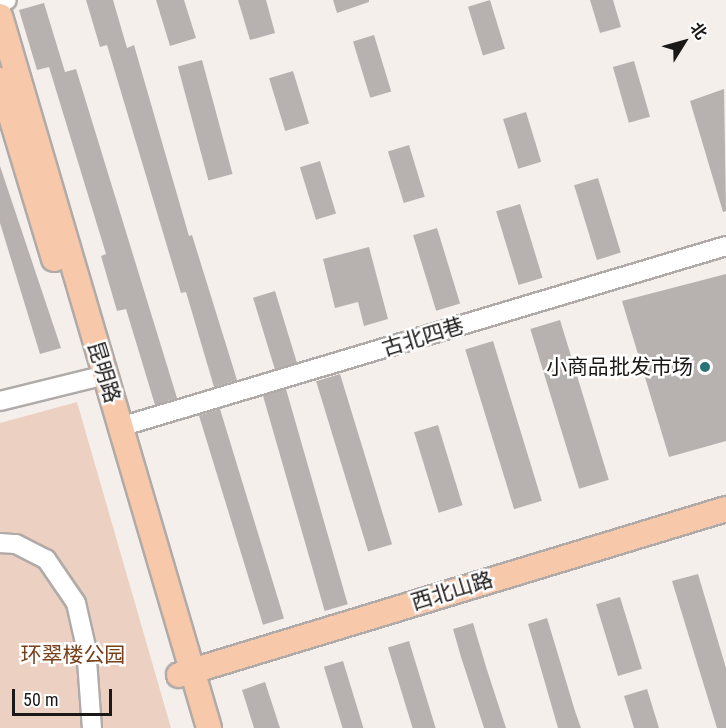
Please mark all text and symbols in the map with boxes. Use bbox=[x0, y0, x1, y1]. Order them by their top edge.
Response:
north arrow bbox=[654, 12, 714, 72]
text: 北 bbox=[686, 19, 711, 43]
street label: 古北四巷 bbox=[379, 313, 467, 361]
street label: 昆明路 bbox=[83, 338, 125, 406]
place label: 小商品批发市场 bbox=[546, 354, 693, 380]
marker: 小商品批发市场 bbox=[698, 360, 712, 374]
street label: 西北山路 bbox=[408, 567, 496, 615]
park label: 环翠楼公园 bbox=[21, 642, 125, 668]
scale bar bbox=[15, 677, 116, 715]
text: 50 m bbox=[23, 689, 58, 710]

